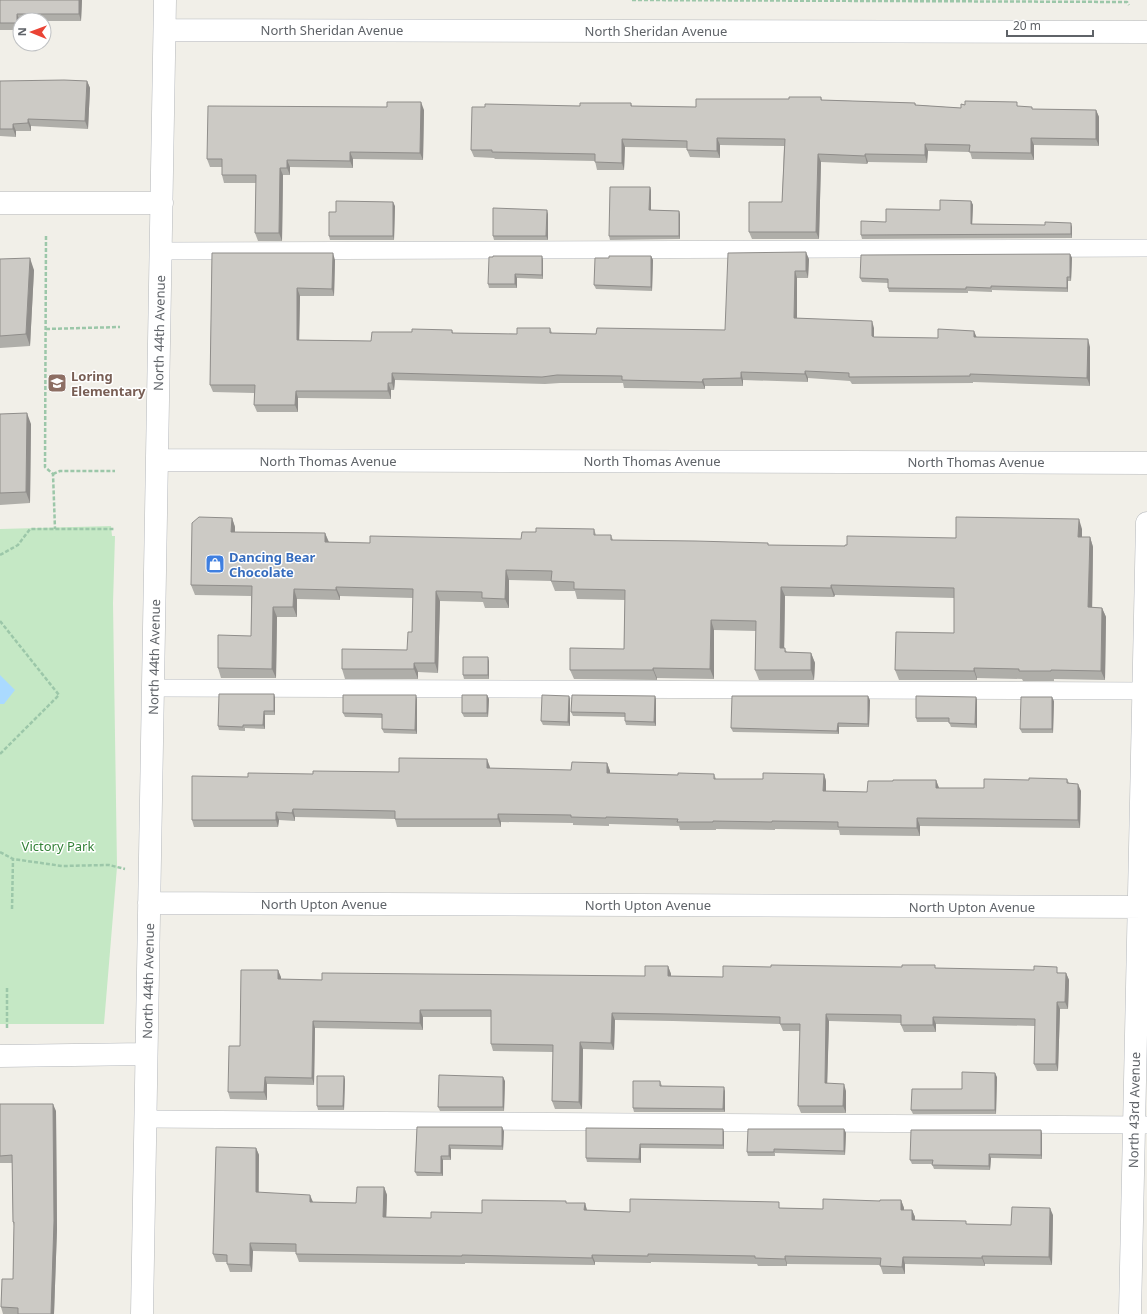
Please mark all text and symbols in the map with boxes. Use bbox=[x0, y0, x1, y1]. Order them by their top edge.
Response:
north arrow bbox=[12, 12, 52, 52]
scale bar bbox=[1007, 12, 1093, 38]
text: 20 m bbox=[1013, 17, 1041, 34]
street label: North Sheridan Avenue bbox=[261, 21, 403, 39]
street label: North Sheridan Avenue bbox=[585, 22, 727, 40]
text: N bbox=[14, 27, 29, 36]
street label: North 44th Avenue bbox=[149, 275, 169, 391]
place label: Loring Elementary bbox=[71, 367, 146, 400]
school or university icon: Loring Elementary bbox=[46, 372, 68, 394]
street label: North Thomas Avenue bbox=[259, 452, 397, 470]
street label: North Thomas Avenue bbox=[583, 452, 721, 470]
street label: North Thomas Avenue bbox=[907, 453, 1045, 471]
place label: Dancing Bear Chocolate bbox=[229, 548, 316, 581]
shop icon: Dancing Bear Chocolate bbox=[204, 553, 226, 575]
street label: North 44th Avenue bbox=[144, 599, 164, 715]
park label: Victory Park bbox=[22, 837, 94, 855]
street label: North Upton Avenue bbox=[261, 895, 387, 913]
street label: North Upton Avenue bbox=[585, 896, 711, 914]
street label: North Upton Avenue bbox=[909, 898, 1035, 916]
street label: North 44th Avenue bbox=[138, 923, 158, 1039]
street label: North 43rd Avenue bbox=[1124, 1052, 1144, 1168]

